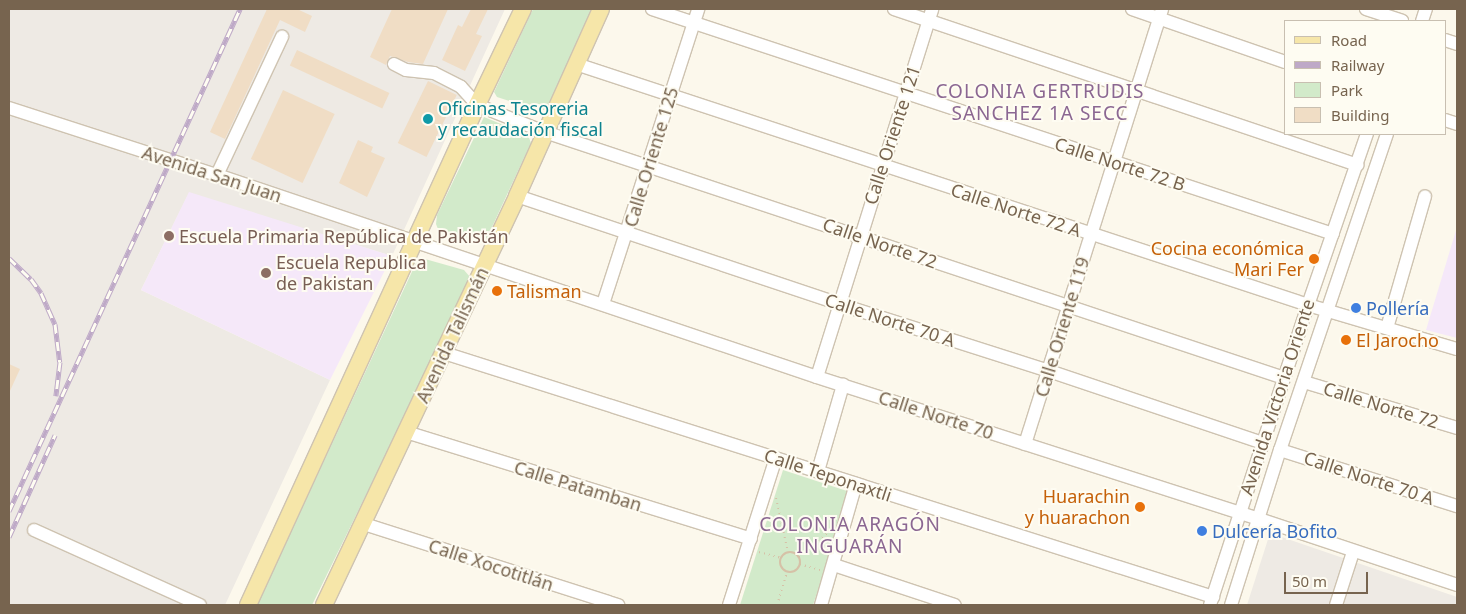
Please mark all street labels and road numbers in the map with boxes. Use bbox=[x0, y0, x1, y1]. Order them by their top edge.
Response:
street label: Calle Oriente 121 bbox=[859, 63, 925, 207]
street label: Calle Oriente 125 bbox=[619, 84, 683, 230]
street label: Calle Norte 72 B bbox=[1052, 133, 1188, 195]
street label: Avenida San Juan bbox=[139, 141, 285, 207]
street label: Calle Norte 72 A bbox=[948, 179, 1084, 241]
street label: Calle Norte 72 bbox=[820, 213, 940, 273]
street label: Calle Oriente 119 bbox=[1030, 254, 1094, 400]
street label: Avenida Talismán bbox=[411, 264, 493, 406]
street label: Calle Norte 70 A bbox=[822, 289, 958, 351]
street label: Avenida Victoria Oriente bbox=[1235, 296, 1319, 498]
street label: Calle Norte 72 bbox=[1321, 377, 1441, 433]
street label: Calle Norte 70 bbox=[876, 386, 996, 444]
street label: Calle Teponaxtli bbox=[761, 444, 895, 506]
street label: Calle Norte 70 A bbox=[1301, 447, 1437, 509]
street label: Calle Patamban bbox=[512, 456, 644, 516]
street label: Calle Xocotitlán bbox=[426, 535, 556, 595]

